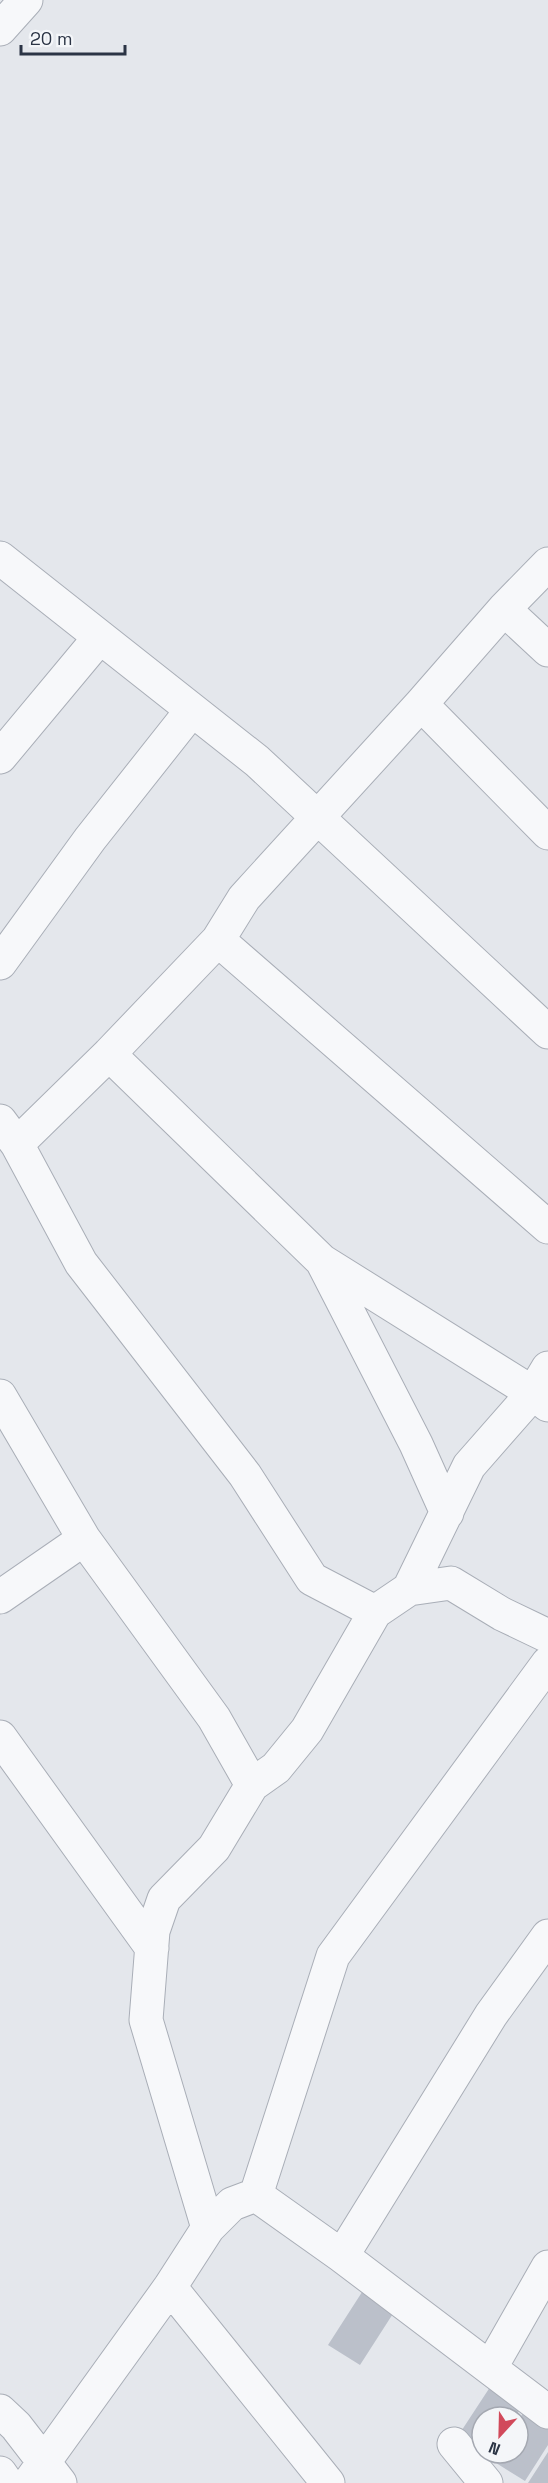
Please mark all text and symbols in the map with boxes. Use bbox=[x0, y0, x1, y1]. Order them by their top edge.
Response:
scale bar bbox=[21, 18, 124, 56]
text: 20 m bbox=[30, 27, 73, 50]
north arrow bbox=[470, 2405, 530, 2465]
text: N bbox=[486, 2437, 503, 2460]

